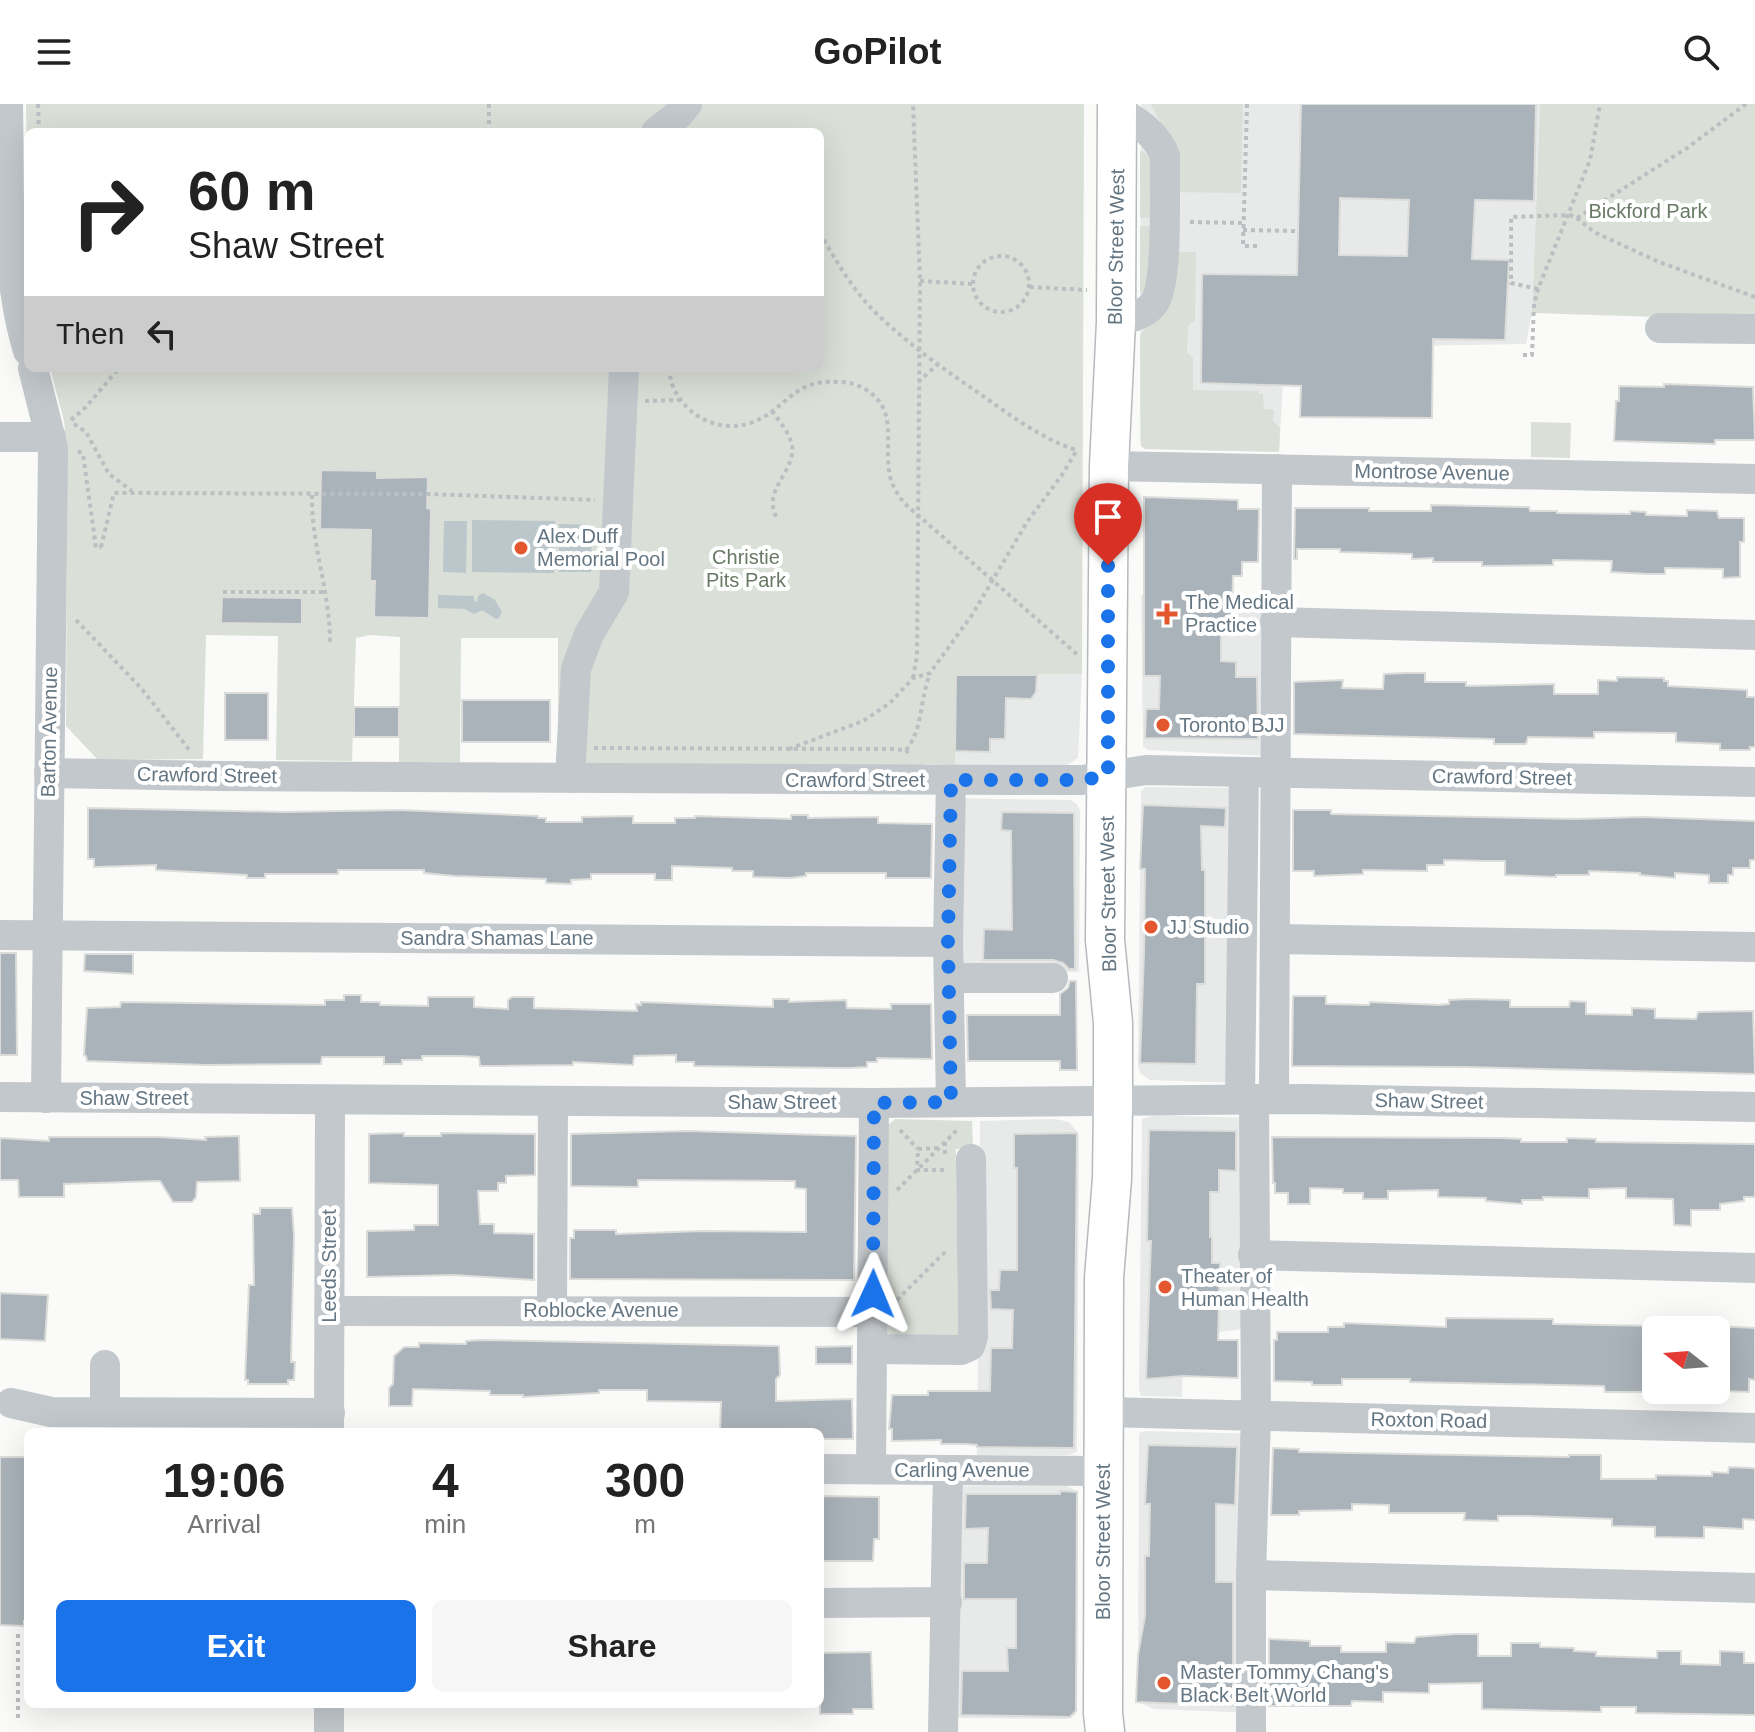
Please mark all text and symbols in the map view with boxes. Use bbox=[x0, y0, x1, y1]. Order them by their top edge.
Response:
icon: menu bbox=[32, 30, 76, 74]
icon: search bbox=[1679, 30, 1723, 74]
text: GoPilot bbox=[814, 31, 942, 72]
text: 60 m bbox=[188, 159, 316, 222]
icon: right bbox=[56, 160, 160, 264]
street label: Bloor Street West bbox=[1104, 168, 1128, 325]
park label: Bickford Park bbox=[1589, 200, 1708, 222]
text: Shaw Street bbox=[188, 225, 384, 266]
icon: left bbox=[140, 312, 184, 356]
text: Then bbox=[56, 317, 124, 350]
street label: Montrose Avenue bbox=[1354, 460, 1510, 484]
pin bbox=[1074, 483, 1142, 565]
icon: arrive bbox=[1086, 495, 1130, 539]
place label: Alex Duff Memorial Pool bbox=[537, 525, 665, 570]
marker: Alex Duff Memorial Pool bbox=[512, 539, 530, 557]
park label: Christie Pits Park bbox=[706, 546, 787, 591]
place label: The Medical Practice bbox=[1185, 591, 1294, 636]
marker: The Medical Practice bbox=[1156, 603, 1178, 625]
street label: Barton Avenue bbox=[37, 666, 61, 798]
place label: Toronto BJJ bbox=[1179, 714, 1285, 736]
marker: Toronto BJJ bbox=[1154, 716, 1172, 734]
street label: Crawford Street bbox=[137, 763, 278, 787]
street label: Crawford Street bbox=[1432, 765, 1573, 789]
street label: Crawford Street bbox=[785, 769, 925, 791]
street label: Bloor Street West bbox=[1096, 815, 1120, 972]
place label: JJ Studio bbox=[1167, 916, 1249, 938]
marker: JJ Studio bbox=[1142, 918, 1160, 936]
street label: Sandra Shamas Lane bbox=[400, 927, 594, 949]
street label: Shaw Street bbox=[80, 1087, 189, 1109]
street label: Shaw Street bbox=[1374, 1089, 1484, 1113]
street label: Shaw Street bbox=[728, 1091, 837, 1113]
street label: Leeds Street bbox=[318, 1209, 340, 1323]
position arrow bbox=[831, 1252, 915, 1336]
place label: Theater of Human Health bbox=[1181, 1265, 1309, 1310]
marker: Theater of Human Health bbox=[1156, 1278, 1174, 1296]
street label: Roblocke Avenue bbox=[523, 1299, 679, 1321]
north arrow bbox=[1642, 1316, 1730, 1404]
map controls bbox=[1642, 1316, 1730, 1404]
street label: Roxton Road bbox=[1370, 1408, 1488, 1432]
text: 19:06 bbox=[163, 1454, 286, 1507]
text: 4 bbox=[432, 1454, 459, 1507]
text: 300 bbox=[605, 1454, 685, 1507]
street label: Carling Avenue bbox=[894, 1459, 1030, 1481]
street label: Bloor Street West bbox=[1092, 1463, 1114, 1620]
text: Arrival bbox=[187, 1509, 261, 1539]
text: min bbox=[424, 1509, 466, 1539]
text: m bbox=[634, 1509, 656, 1539]
button: Exit bbox=[56, 1600, 416, 1692]
button: Share bbox=[432, 1600, 792, 1692]
place label: Master Tommy Chang's Black Belt World bbox=[1180, 1661, 1389, 1706]
marker: Master Tommy Chang's Black Belt World bbox=[1155, 1674, 1173, 1692]

